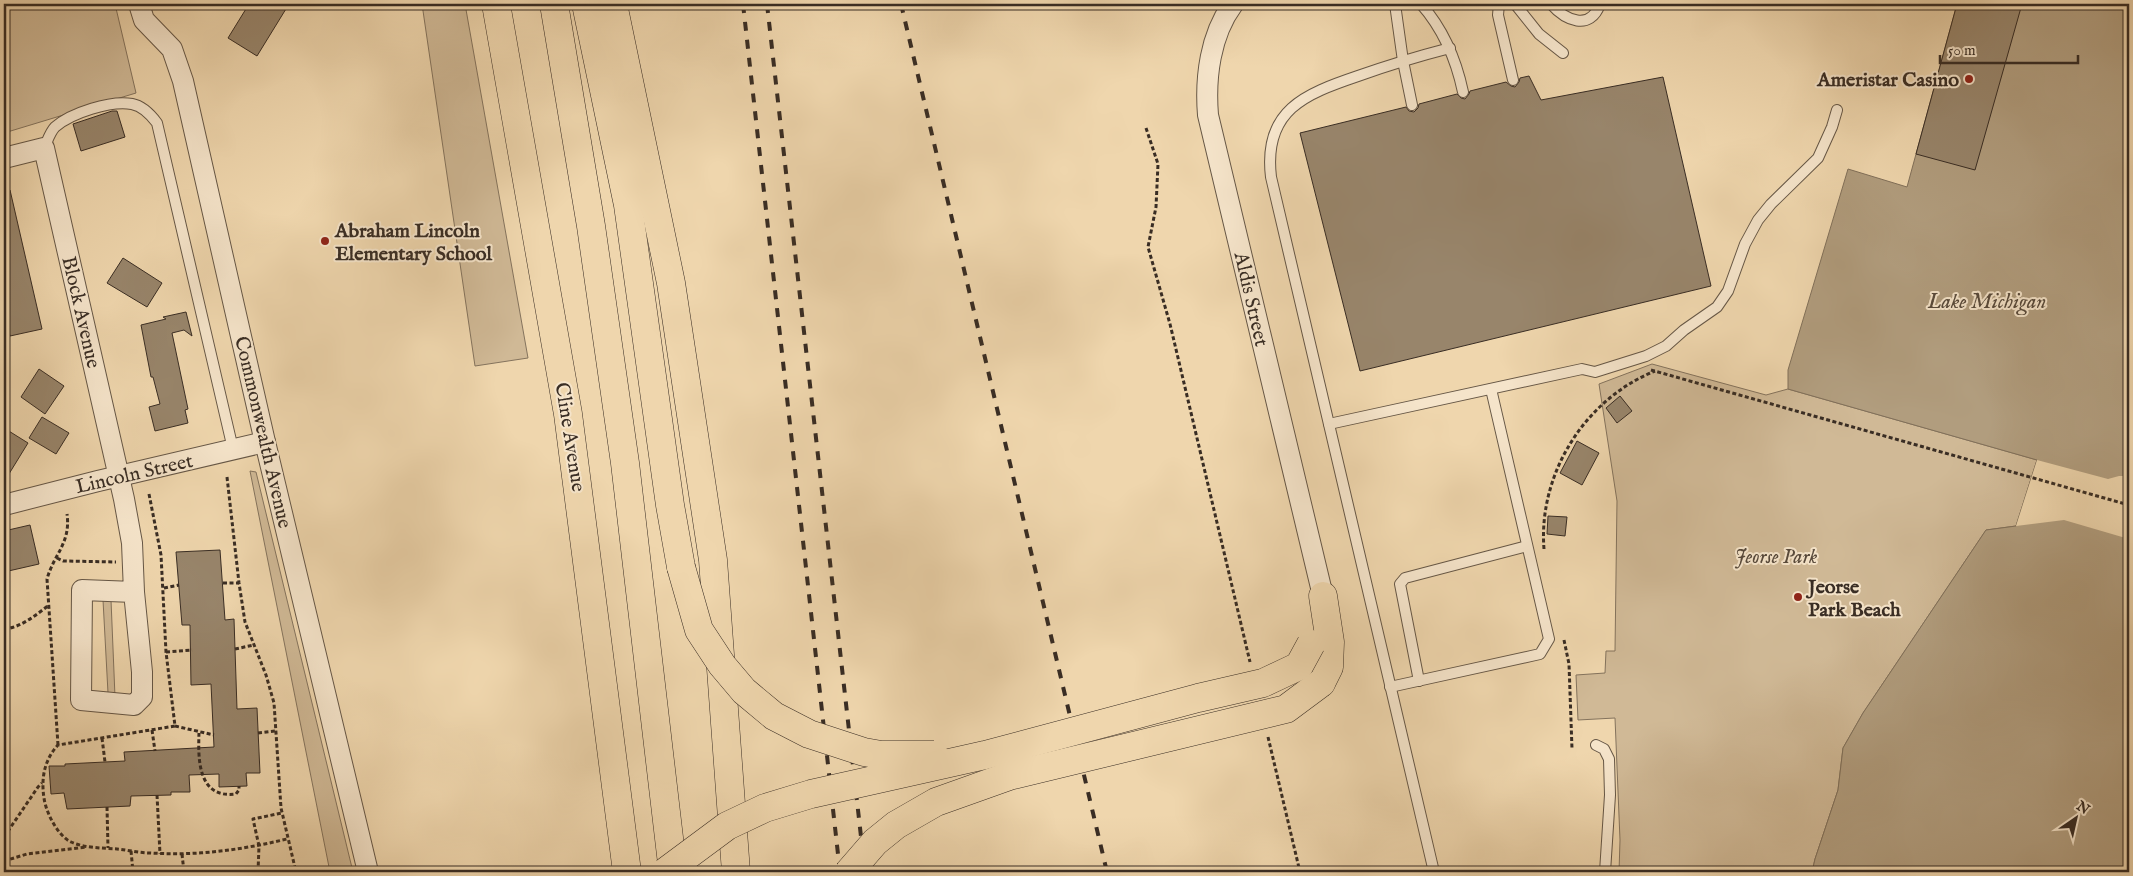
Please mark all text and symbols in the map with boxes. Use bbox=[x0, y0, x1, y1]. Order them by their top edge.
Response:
scale bar bbox=[1940, 32, 2078, 64]
text: 50 m bbox=[1948, 41, 1976, 60]
place label: Ameristar Casino bbox=[1816, 68, 1959, 93]
marker: Ameristar Casino bbox=[1963, 73, 1975, 85]
place label: Abraham Lincoln Elementary School bbox=[334, 219, 493, 267]
marker: Abraham Lincoln Elementary School bbox=[319, 235, 331, 247]
street label: Aldis Street bbox=[1227, 249, 1274, 349]
street label: Block Avenue bbox=[56, 254, 106, 371]
water label: Lake Michigan bbox=[1927, 289, 2046, 316]
street label: Commonwealth Avenue bbox=[228, 334, 297, 531]
street label: Cline Avenue bbox=[549, 381, 591, 494]
street label: Lincoln Street bbox=[73, 449, 196, 500]
park label: Jeorse Park bbox=[1735, 545, 1817, 570]
place label: Jeorse Park Beach bbox=[1805, 575, 1901, 623]
marker: Jeorse Park Beach bbox=[1792, 591, 1804, 603]
north arrow bbox=[2050, 794, 2100, 844]
text: N bbox=[2072, 797, 2093, 819]

